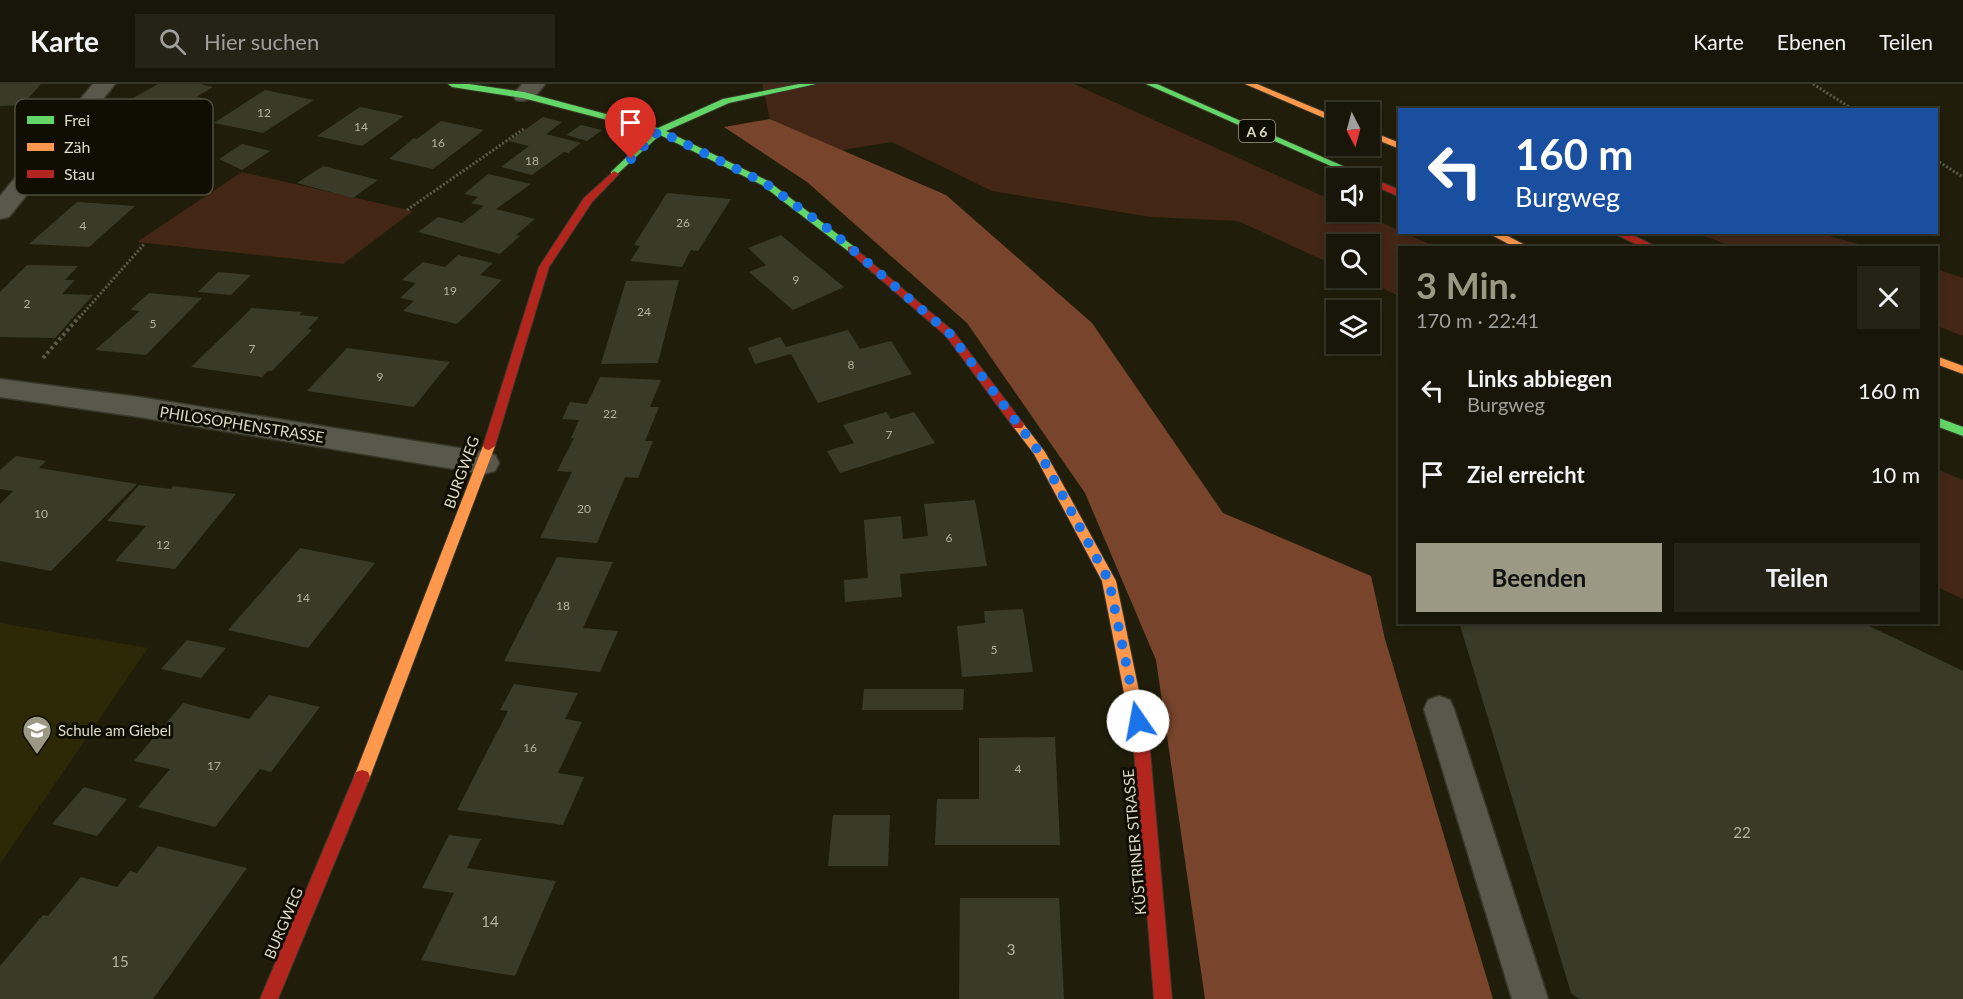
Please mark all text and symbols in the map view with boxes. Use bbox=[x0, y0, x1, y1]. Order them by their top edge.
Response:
search box bbox=[135, 14, 555, 68]
text: Karte bbox=[30, 24, 99, 58]
icon: search bbox=[156, 25, 189, 58]
text: Hier suchen bbox=[204, 28, 319, 55]
text: Karte bbox=[1693, 29, 1744, 54]
text: Ebenen bbox=[1777, 29, 1846, 54]
text: Teilen bbox=[1879, 29, 1933, 54]
pin bbox=[605, 97, 656, 159]
legend bbox=[15, 99, 213, 195]
north arrow bbox=[1326, 102, 1380, 156]
map controls bbox=[1326, 102, 1380, 354]
house number: 12 bbox=[257, 105, 271, 120]
icon: arrive bbox=[614, 106, 647, 139]
text: Frei bbox=[64, 110, 90, 129]
house number: 14 bbox=[354, 119, 368, 134]
road number: A 6 bbox=[1239, 120, 1275, 142]
text: 160 m bbox=[1515, 129, 1633, 179]
icon: left bbox=[1416, 132, 1494, 210]
house number: 16 bbox=[431, 135, 445, 150]
text: Zäh bbox=[64, 137, 90, 156]
house number: 18 bbox=[525, 153, 539, 168]
text: Stau bbox=[64, 164, 95, 183]
button: sound bbox=[1326, 168, 1380, 222]
text: Burgweg bbox=[1515, 180, 1620, 213]
house number: 26 bbox=[676, 215, 690, 230]
house number: 4 bbox=[80, 218, 87, 233]
button: search bbox=[1326, 234, 1380, 288]
text: 3 Min. bbox=[1416, 263, 1517, 307]
button: close bbox=[1857, 266, 1920, 329]
house number: 9 bbox=[793, 272, 800, 287]
house number: 19 bbox=[443, 283, 457, 298]
house number: 2 bbox=[24, 296, 31, 311]
button: layers bbox=[1326, 300, 1380, 354]
house number: 24 bbox=[637, 304, 651, 319]
text: 170 m · 22:41 bbox=[1416, 308, 1539, 332]
house number: 5 bbox=[150, 316, 157, 331]
house number: 7 bbox=[249, 341, 256, 356]
house number: 8 bbox=[848, 357, 855, 372]
text: Links abbiegen bbox=[1467, 365, 1612, 392]
house number: 9 bbox=[377, 369, 384, 384]
icon: left bbox=[1416, 374, 1449, 407]
text: 160 m bbox=[1858, 377, 1920, 404]
text: Burgweg bbox=[1467, 392, 1545, 416]
street label: PHILOSOPHENSTRASSE bbox=[159, 402, 325, 446]
house number: 22 bbox=[603, 406, 617, 421]
house number: 7 bbox=[886, 427, 893, 442]
street label: BURGWEG bbox=[440, 433, 482, 511]
icon: arrive bbox=[1416, 458, 1449, 491]
text: Ziel erreicht bbox=[1467, 461, 1585, 488]
text: 10 m bbox=[1871, 461, 1920, 488]
house number: 20 bbox=[577, 501, 591, 516]
house number: 10 bbox=[34, 506, 48, 521]
house number: 6 bbox=[946, 530, 953, 545]
house number: 12 bbox=[156, 537, 170, 552]
button: Beenden bbox=[1416, 543, 1662, 612]
button: Teilen bbox=[1674, 543, 1920, 612]
house number: 14 bbox=[296, 590, 310, 605]
house number: 18 bbox=[556, 598, 570, 613]
house number: 5 bbox=[991, 642, 998, 657]
position arrow bbox=[1106, 689, 1170, 753]
school or university icon: Schule am Giebel bbox=[21, 714, 53, 756]
place label: Schule am Giebel bbox=[58, 721, 171, 739]
house number: 16 bbox=[523, 740, 537, 755]
house number: 17 bbox=[207, 758, 221, 773]
house number: 4 bbox=[1015, 761, 1022, 776]
street label: KÜSTRINER STRASSE bbox=[1119, 768, 1149, 916]
house number: 22 bbox=[1733, 823, 1751, 841]
street label: BURGWEG bbox=[260, 885, 306, 961]
house number: 14 bbox=[481, 912, 499, 930]
house number: 3 bbox=[1007, 940, 1015, 958]
house number: 15 bbox=[111, 952, 129, 970]

